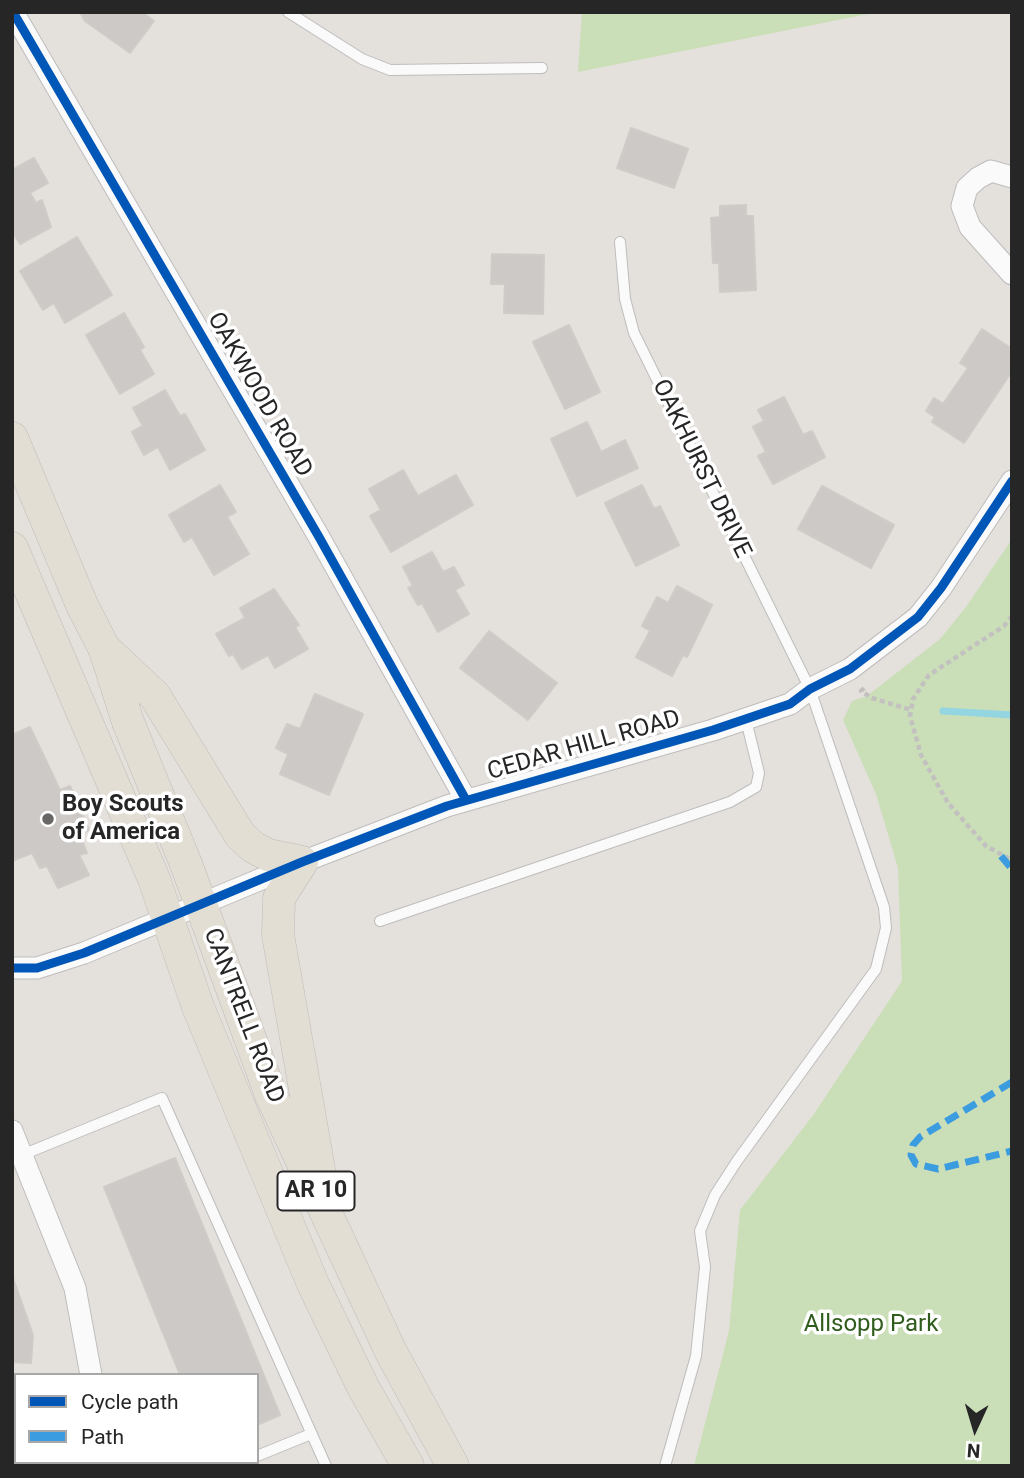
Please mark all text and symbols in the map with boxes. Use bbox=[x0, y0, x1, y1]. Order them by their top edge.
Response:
street label: OAKWOOD ROAD bbox=[200, 307, 318, 483]
street label: OAKHURST DRIVE bbox=[645, 375, 757, 563]
street label: CEDAR HILL ROAD bbox=[484, 705, 684, 787]
place label: Boy Scouts of America bbox=[62, 791, 183, 847]
marker: Boy Scouts of America bbox=[40, 811, 56, 827]
street label: CANTRELL ROAD bbox=[196, 924, 290, 1108]
road number: AR 10 bbox=[278, 1172, 354, 1210]
park label: Allsopp Park bbox=[804, 1311, 938, 1339]
legend bbox=[14, 1373, 259, 1464]
text: Cycle path bbox=[81, 1390, 179, 1414]
north arrow bbox=[940, 1394, 1010, 1464]
text: Path bbox=[81, 1425, 124, 1449]
text: N bbox=[966, 1439, 981, 1462]

